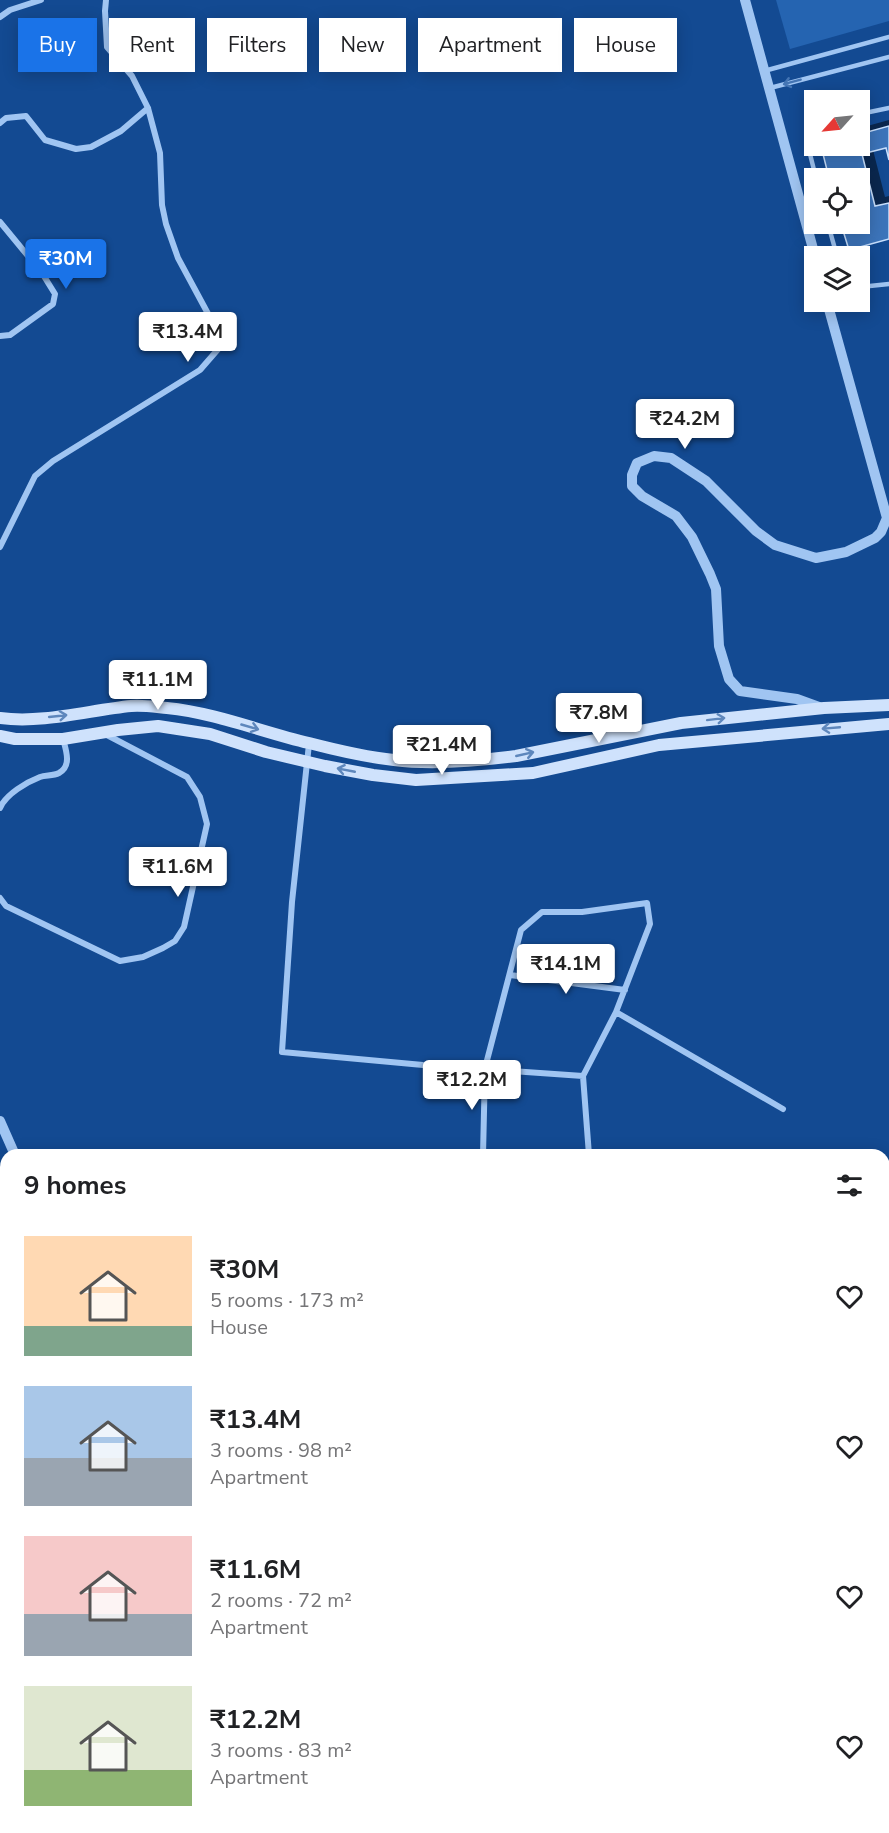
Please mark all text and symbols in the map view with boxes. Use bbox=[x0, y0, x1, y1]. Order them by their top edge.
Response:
chip: Buy bbox=[18, 18, 97, 72]
chip: Rent bbox=[109, 18, 195, 72]
chip: Filters bbox=[207, 18, 307, 72]
chip: New bbox=[319, 18, 406, 72]
chip: Apartment bbox=[418, 18, 562, 72]
chip: House bbox=[574, 18, 677, 72]
one-way arrow bbox=[783, 77, 802, 88]
north arrow bbox=[804, 90, 870, 156]
map controls bbox=[804, 90, 870, 312]
button: locate bbox=[804, 168, 870, 234]
pin: ₹30M bbox=[30, 239, 102, 290]
text: ₹30M bbox=[39, 245, 93, 272]
button: layers bbox=[804, 246, 870, 312]
pin: ₹13.4M bbox=[139, 312, 237, 363]
text: ₹13.4M bbox=[153, 318, 223, 345]
pin: ₹24.2M bbox=[636, 399, 734, 450]
text: ₹24.2M bbox=[650, 405, 720, 432]
pin: ₹11.1M bbox=[109, 660, 207, 711]
text: ₹11.1M bbox=[123, 666, 193, 693]
pin: ₹7.8M bbox=[557, 693, 641, 744]
text: ₹7.8M bbox=[570, 699, 628, 726]
one-way arrow bbox=[48, 710, 68, 721]
one-way arrow bbox=[706, 713, 726, 724]
one-way arrow bbox=[240, 721, 259, 733]
one-way arrow bbox=[821, 723, 841, 734]
pin: ₹21.4M bbox=[393, 725, 491, 776]
text: ₹21.4M bbox=[407, 731, 477, 758]
one-way arrow bbox=[514, 748, 534, 759]
one-way arrow bbox=[337, 764, 357, 775]
pin: ₹11.6M bbox=[129, 847, 227, 898]
text: ₹11.6M bbox=[143, 853, 213, 880]
pin: ₹14.1M bbox=[517, 944, 615, 995]
text: ₹14.1M bbox=[531, 950, 601, 977]
pin: ₹12.2M bbox=[423, 1060, 521, 1111]
text: ₹12.2M bbox=[437, 1066, 507, 1093]
text: 9 homes bbox=[24, 1168, 126, 1203]
icon: filters bbox=[833, 1169, 866, 1202]
text: ₹30M bbox=[210, 1252, 279, 1287]
icon: home bbox=[72, 1260, 144, 1332]
icon: heart bbox=[833, 1280, 866, 1313]
text: 5 rooms · 173 m² bbox=[210, 1287, 364, 1314]
text: House bbox=[210, 1314, 268, 1341]
text: ₹13.4M bbox=[210, 1402, 301, 1437]
icon: home bbox=[72, 1410, 144, 1482]
icon: heart bbox=[833, 1430, 866, 1463]
text: 3 rooms · 98 m² bbox=[210, 1437, 352, 1464]
text: Apartment bbox=[210, 1464, 308, 1491]
text: ₹11.6M bbox=[210, 1552, 301, 1587]
icon: home bbox=[72, 1560, 144, 1632]
icon: heart bbox=[833, 1580, 866, 1613]
text: 2 rooms · 72 m² bbox=[210, 1587, 352, 1614]
text: Apartment bbox=[210, 1614, 308, 1641]
text: ₹12.2M bbox=[210, 1702, 301, 1737]
icon: home bbox=[72, 1710, 144, 1782]
icon: heart bbox=[833, 1730, 866, 1763]
text: 3 rooms · 83 m² bbox=[210, 1737, 352, 1764]
text: Apartment bbox=[210, 1764, 308, 1791]

